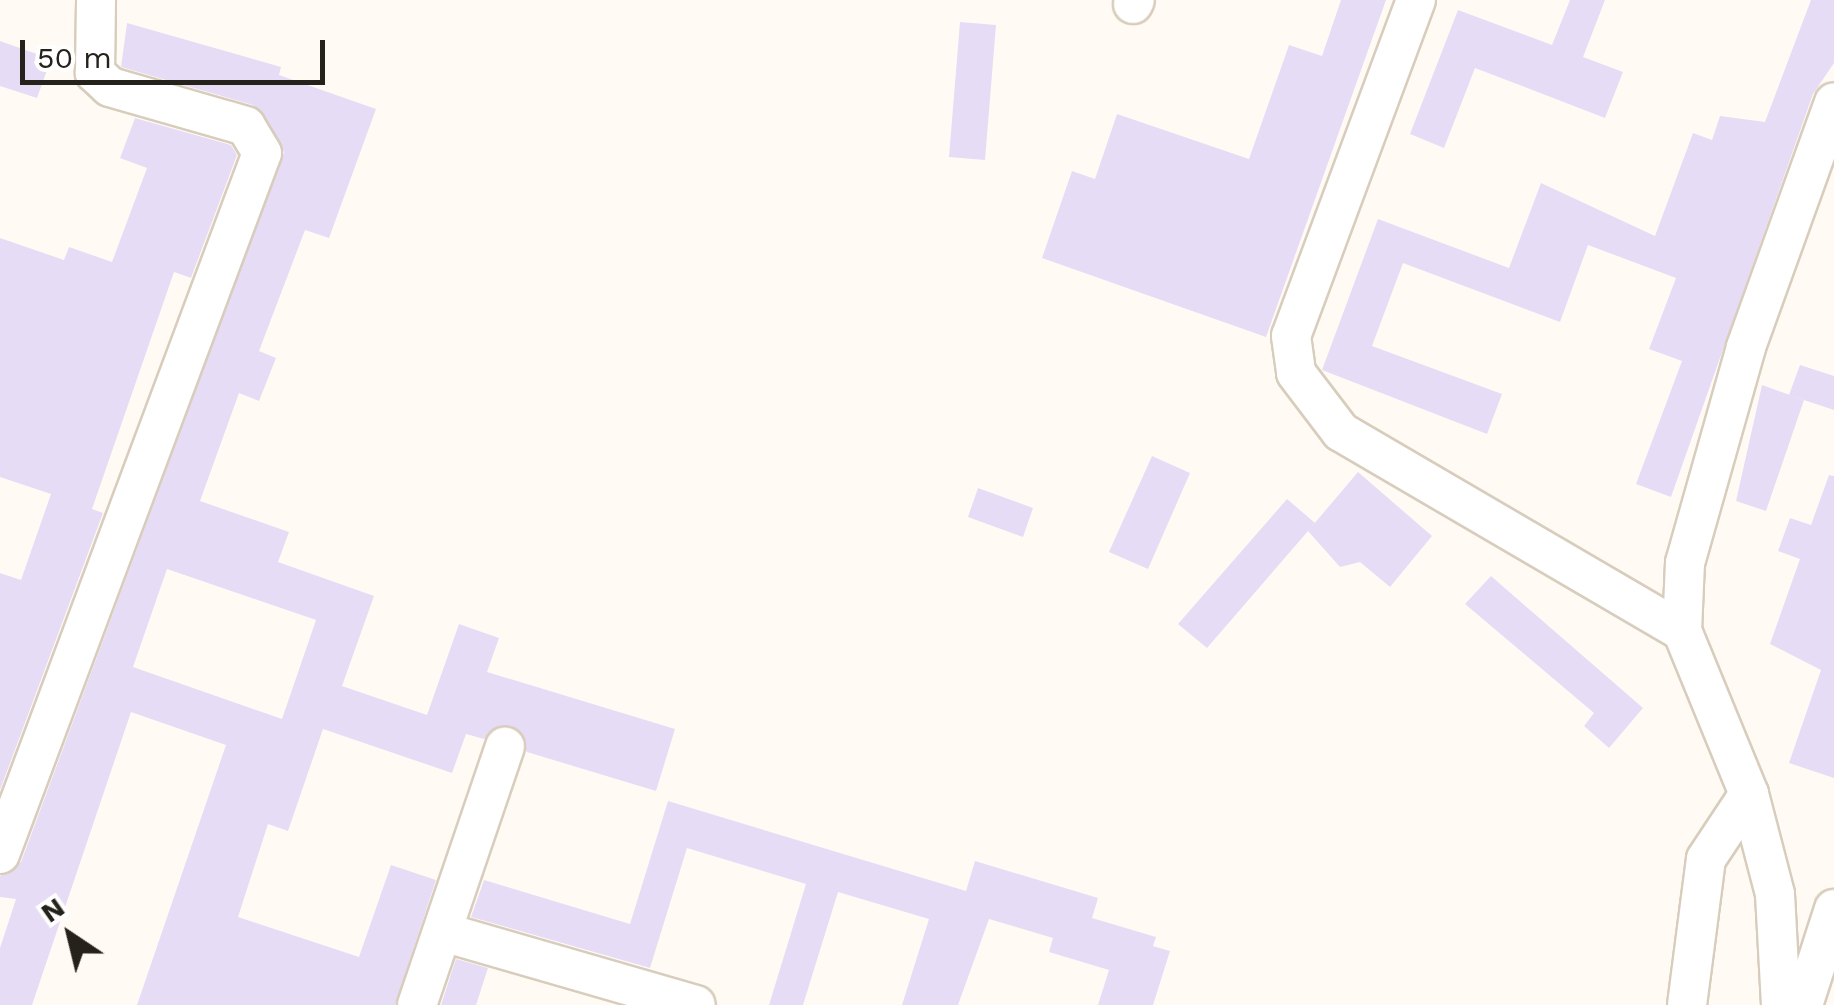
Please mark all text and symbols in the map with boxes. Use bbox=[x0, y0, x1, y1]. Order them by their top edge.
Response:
scale bar bbox=[25, 20, 330, 82]
text: 50 m bbox=[37, 40, 112, 75]
north arrow bbox=[20, 885, 120, 985]
text: N bbox=[35, 891, 70, 929]

